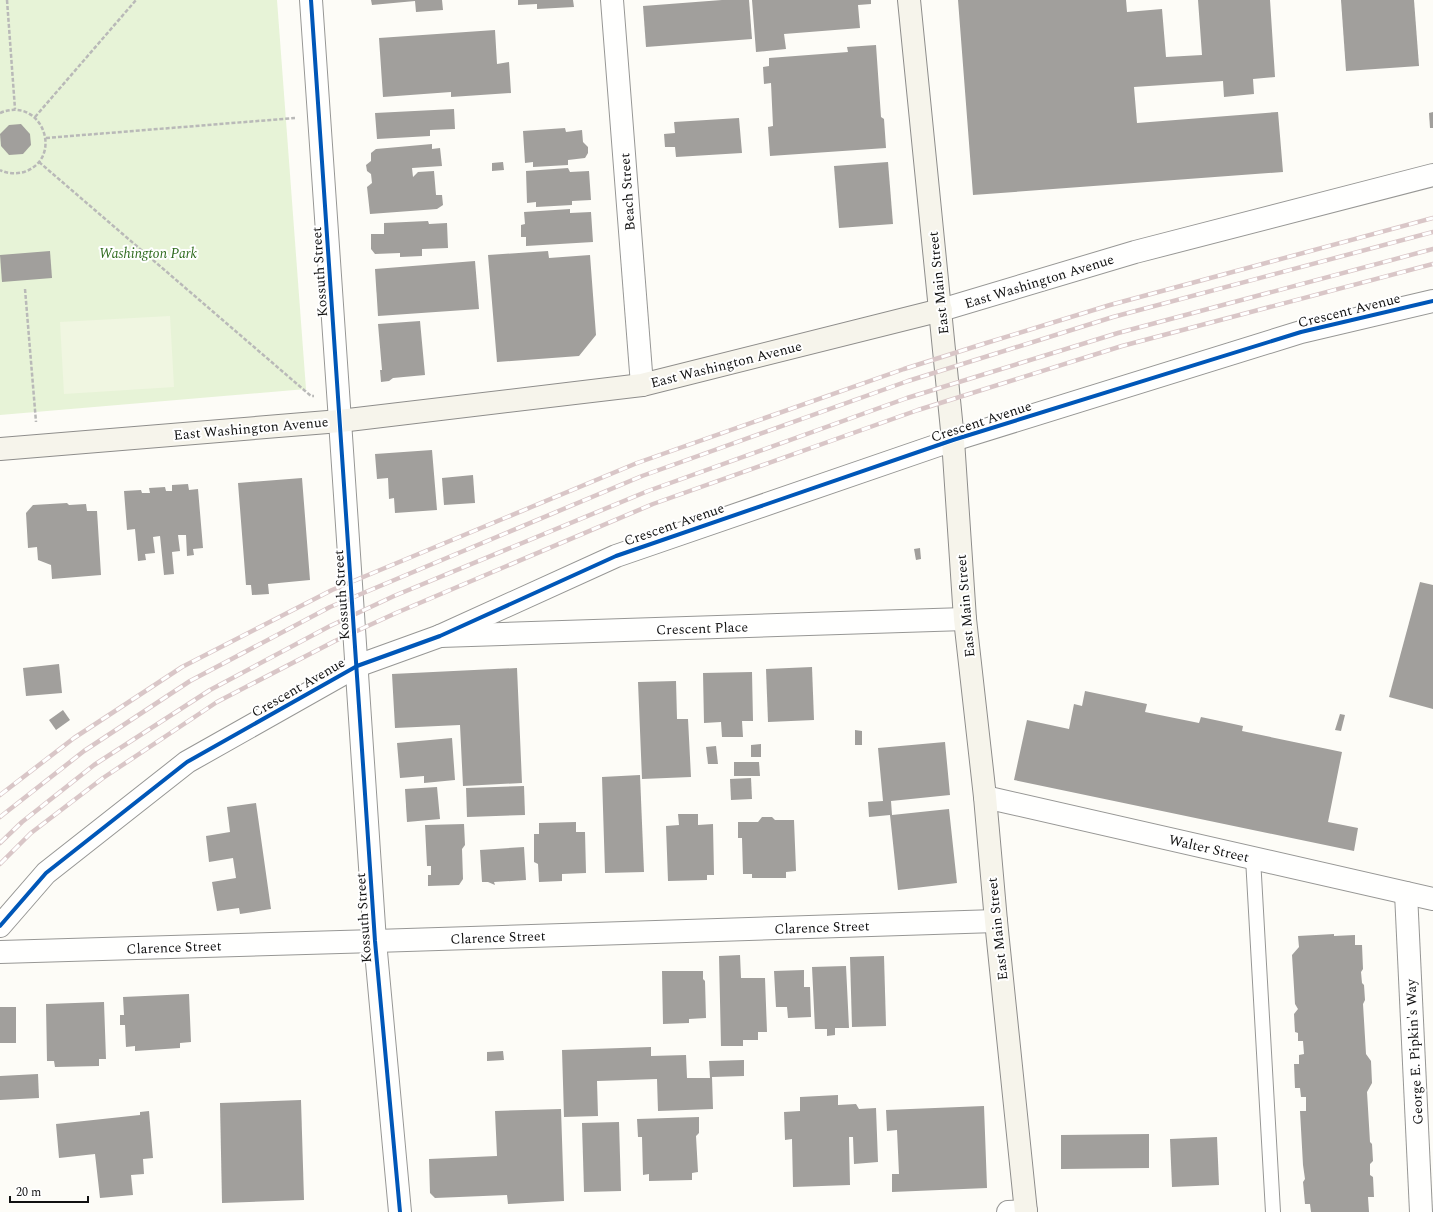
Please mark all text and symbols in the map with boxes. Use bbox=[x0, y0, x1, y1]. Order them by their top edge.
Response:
street label: Beach Street bbox=[614, 152, 641, 232]
street label: Kossuth Street bbox=[306, 226, 333, 318]
street label: East Main Street bbox=[923, 230, 954, 335]
park label: Washington Park bbox=[99, 243, 198, 264]
street label: East Washington Avenue bbox=[962, 249, 1117, 314]
street label: Crescent Avenue bbox=[1296, 288, 1403, 333]
street label: East Washington Avenue bbox=[648, 335, 804, 393]
street label: Crescent Avenue bbox=[928, 395, 1034, 448]
street label: East Washington Avenue bbox=[173, 411, 330, 446]
street label: Crescent Avenue bbox=[621, 497, 727, 551]
street label: Kossuth Street bbox=[328, 549, 355, 641]
street label: East Main Street bbox=[951, 554, 980, 658]
street label: Crescent Place bbox=[656, 616, 749, 641]
street label: Crescent Avenue bbox=[248, 652, 349, 723]
street label: Walter Street bbox=[1167, 829, 1251, 868]
street label: Kossuth Street bbox=[350, 872, 377, 964]
street label: East Main Street bbox=[982, 876, 1013, 981]
street label: Clarence Street bbox=[774, 915, 870, 940]
street label: Clarence Street bbox=[450, 925, 546, 950]
street label: Clarence Street bbox=[126, 935, 222, 960]
street label: George E. Pipkin's Way bbox=[1400, 977, 1429, 1125]
scale bar bbox=[10, 1178, 88, 1204]
text: 20 m bbox=[16, 1183, 41, 1202]

